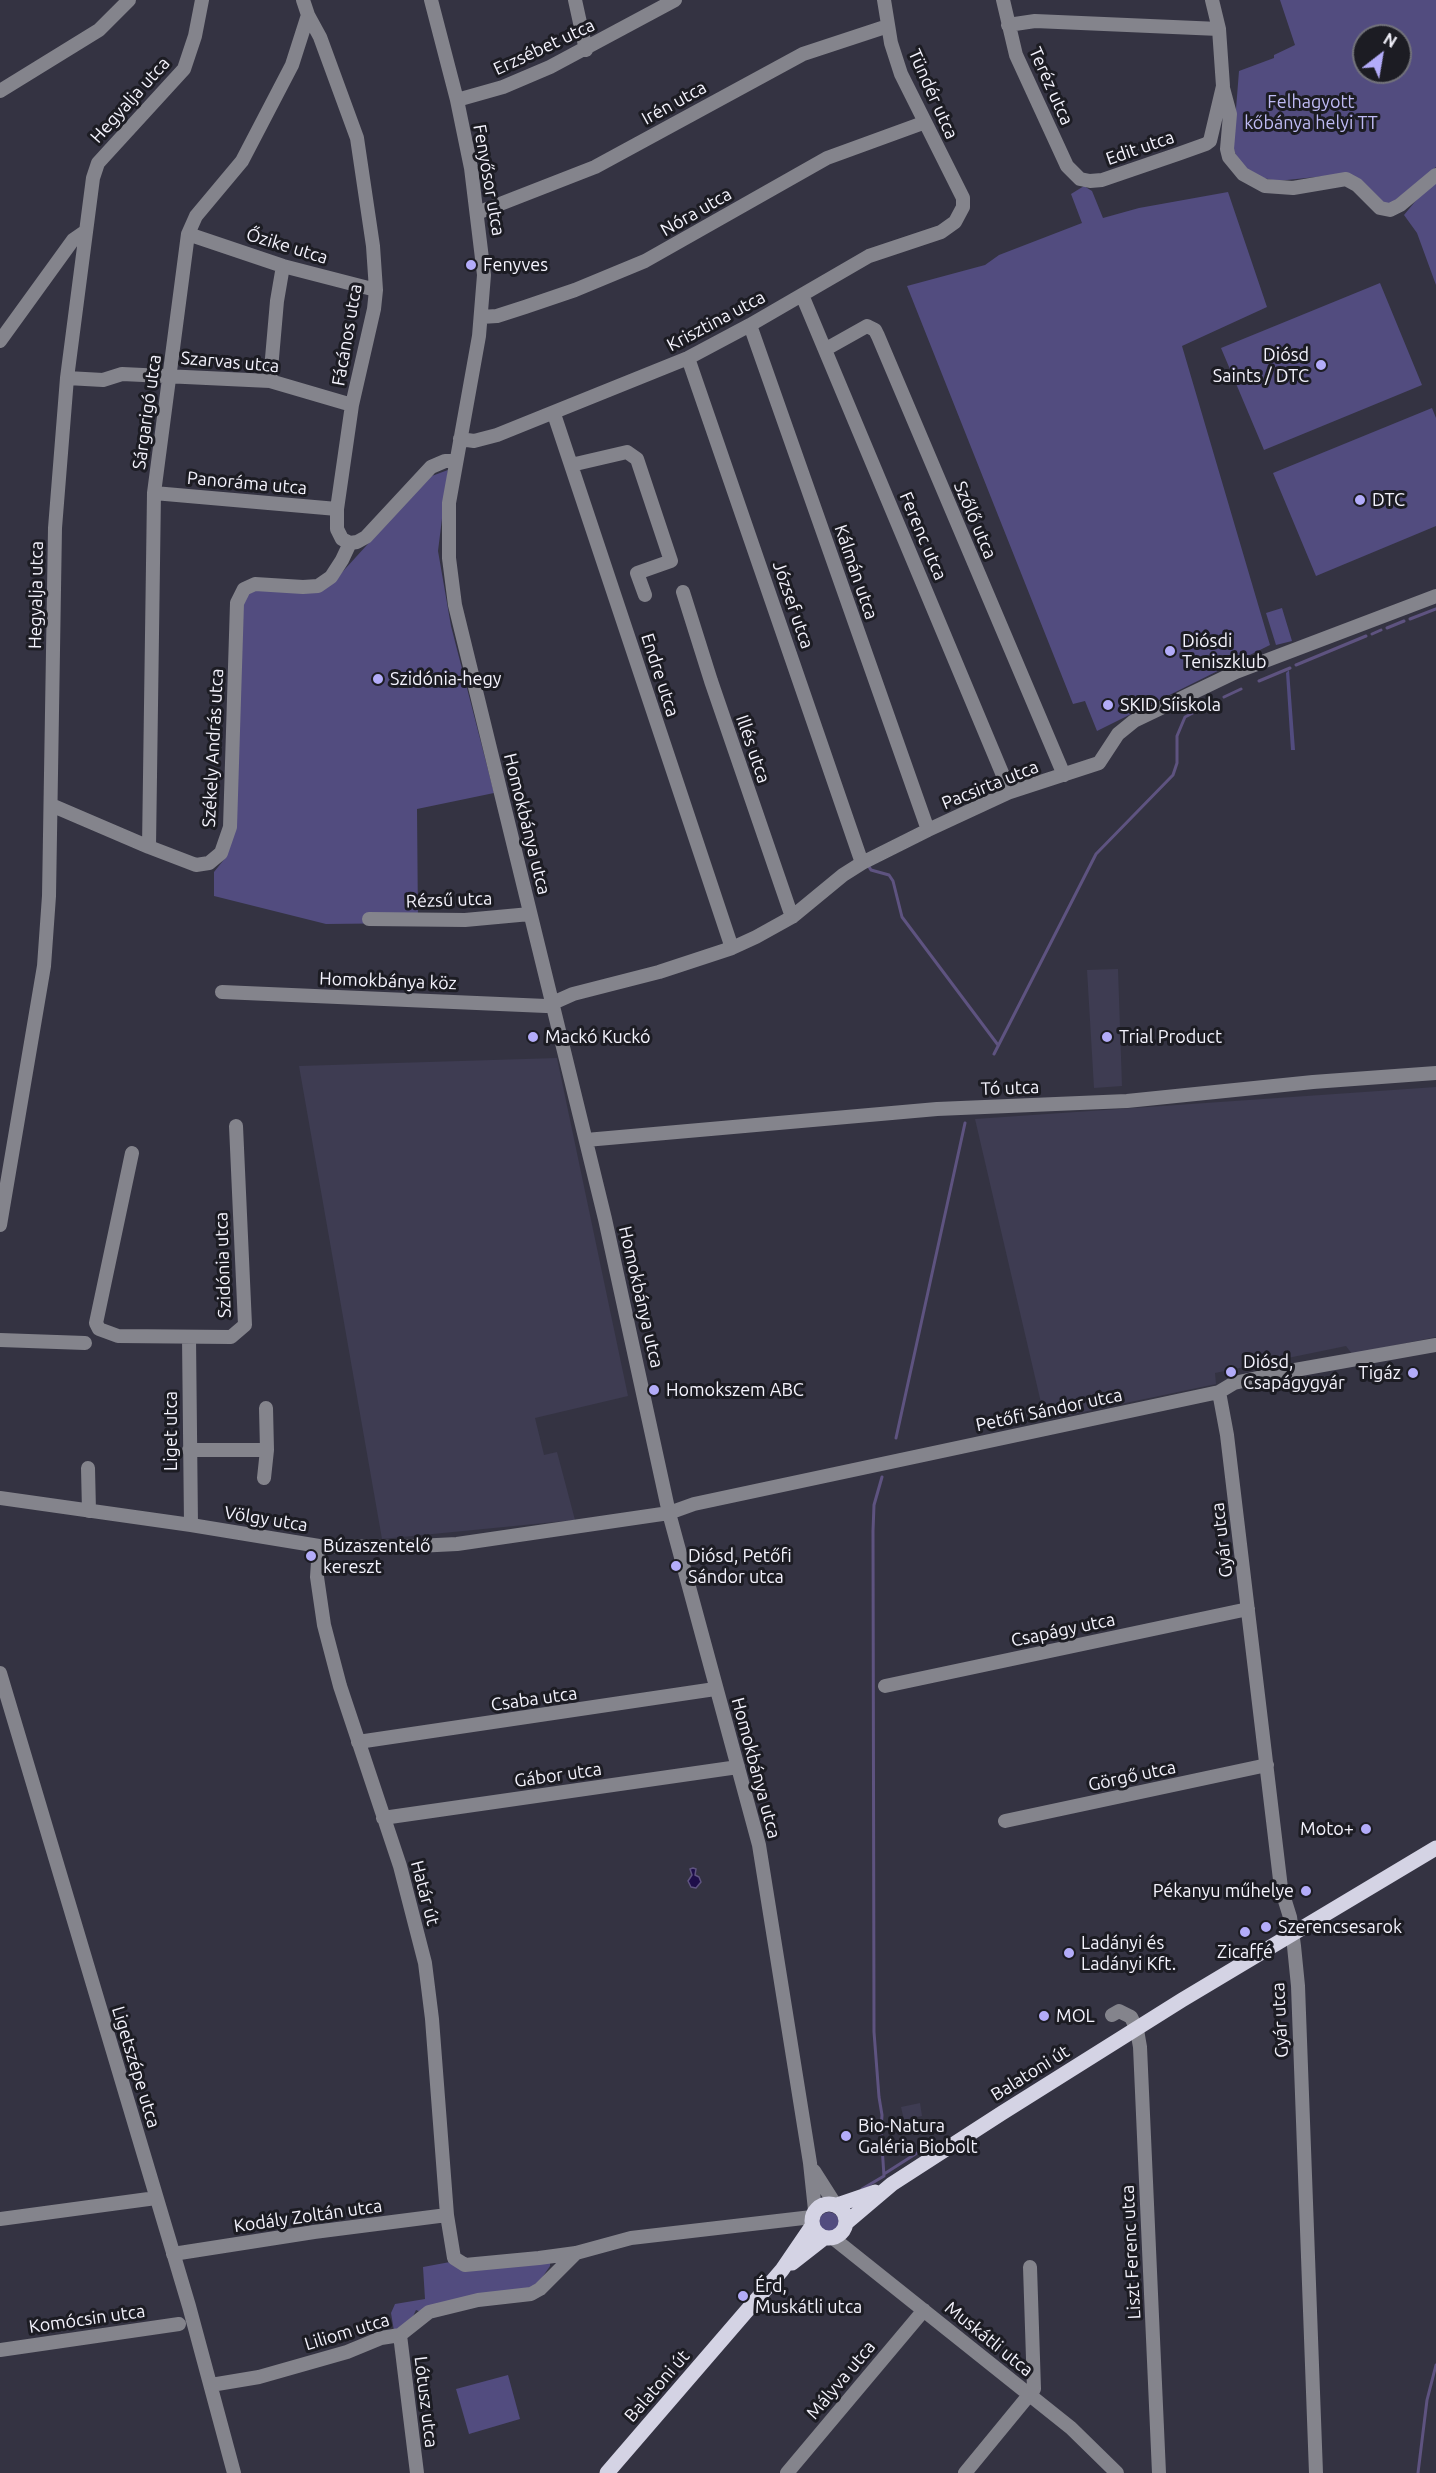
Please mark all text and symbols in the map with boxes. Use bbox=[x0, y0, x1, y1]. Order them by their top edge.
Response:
street label: Erzsébet utca bbox=[490, 14, 598, 80]
north arrow bbox=[1352, 24, 1412, 84]
text: N bbox=[1380, 29, 1400, 51]
street label: Teréz utca bbox=[1024, 44, 1078, 128]
street label: Tündér utca bbox=[904, 46, 962, 142]
street label: Hegyalja utca bbox=[86, 53, 174, 147]
street label: Irén utca bbox=[638, 76, 710, 130]
park label: Felhagyott kőbánya helyi TT bbox=[1244, 91, 1378, 134]
street label: Fenyősor utca bbox=[469, 123, 509, 237]
street label: Edit utca bbox=[1103, 126, 1177, 170]
street label: Nóra utca bbox=[657, 183, 735, 241]
street label: Őzike utca bbox=[244, 223, 330, 269]
place label: Fenyves bbox=[483, 254, 548, 276]
marker: Fenyves bbox=[464, 258, 478, 272]
street label: Fácános utca bbox=[327, 282, 367, 388]
street label: Krisztina utca bbox=[663, 286, 769, 356]
place label: Diósd Saints / DTC bbox=[1213, 344, 1309, 386]
street label: Szarvas utca bbox=[180, 347, 280, 377]
street label: Sárgarigó utca bbox=[128, 353, 166, 471]
marker: Diósd Saints / DTC bbox=[1314, 358, 1328, 372]
street label: Panoráma utca bbox=[186, 467, 308, 499]
street label: Szőlő utca bbox=[949, 478, 1001, 562]
street label: Ferenc utca bbox=[895, 489, 951, 583]
place label: DTC bbox=[1372, 489, 1405, 511]
marker: DTC bbox=[1353, 493, 1367, 507]
street label: Kálmán utca bbox=[830, 522, 882, 622]
street label: Hegyalja utca bbox=[24, 541, 48, 649]
street label: József utca bbox=[768, 558, 818, 652]
street label: Endre utca bbox=[636, 630, 684, 720]
place label: Diósdi Teniszklub bbox=[1182, 630, 1266, 672]
marker: Diósdi Teniszklub bbox=[1163, 644, 1177, 658]
street label: Székely András utca bbox=[198, 668, 228, 828]
place label: Szidónia-hegy bbox=[390, 668, 501, 690]
marker: Szidónia-hegy bbox=[371, 672, 385, 686]
place label: SKID Síiskola bbox=[1120, 694, 1221, 716]
marker: SKID Síiskola bbox=[1101, 698, 1115, 712]
street label: Illés utca bbox=[731, 712, 775, 786]
street label: Homokbánya utca bbox=[499, 751, 555, 897]
street label: Pacsirta utca bbox=[938, 756, 1042, 814]
street label: Rézsű utca bbox=[405, 888, 493, 912]
street label: Homokbánya köz bbox=[319, 968, 457, 994]
place label: Mackó Kuckó bbox=[545, 1026, 650, 1048]
place label: Trial Product bbox=[1119, 1026, 1222, 1048]
marker: Mackó Kuckó bbox=[526, 1030, 540, 1044]
marker: Trial Product bbox=[1100, 1030, 1114, 1044]
street label: Tó utca bbox=[980, 1076, 1040, 1100]
street label: Szidónia utca bbox=[210, 1212, 236, 1318]
street label: Homokbánya utca bbox=[614, 1224, 668, 1370]
place label: Diósd, Csapágygyár bbox=[1243, 1351, 1345, 1394]
place label: Tigáz bbox=[1358, 1362, 1401, 1384]
marker: Diósd, Csapágygyár bbox=[1224, 1365, 1238, 1379]
marker: Tigáz bbox=[1406, 1366, 1420, 1380]
place label: Homokszem ABC bbox=[666, 1379, 804, 1401]
marker: Homokszem ABC bbox=[647, 1383, 661, 1397]
street label: Petőfi Sándor utca bbox=[974, 1384, 1124, 1436]
street label: Liget utca bbox=[160, 1391, 182, 1471]
street label: Gyár utca bbox=[1207, 1501, 1237, 1579]
street label: Völgy utca bbox=[223, 1502, 309, 1536]
place label: Búzaszentelő kereszt bbox=[323, 1535, 431, 1578]
place label: Diósd, Petőfi Sándor utca bbox=[688, 1545, 792, 1588]
marker: Búzaszentelő kereszt bbox=[304, 1549, 318, 1563]
marker: Diósd, Petőfi Sándor utca bbox=[669, 1559, 683, 1573]
street label: Csapágy utca bbox=[1009, 1608, 1117, 1652]
street label: Csaba utca bbox=[489, 1682, 579, 1716]
street label: Homokbánya utca bbox=[727, 1695, 785, 1841]
street label: Görgő utca bbox=[1086, 1756, 1178, 1796]
street label: Gábor utca bbox=[513, 1758, 603, 1792]
place label: Moto+ bbox=[1300, 1818, 1354, 1840]
marker: Moto+ bbox=[1359, 1822, 1373, 1836]
street label: Határ út bbox=[406, 1858, 444, 1928]
place label: Pékanyu műhelye bbox=[1153, 1880, 1294, 1902]
marker: Pékanyu műhelye bbox=[1299, 1884, 1313, 1898]
place label: Szerencsesarok bbox=[1278, 1916, 1402, 1938]
marker: Szerencsesarok bbox=[1259, 1920, 1273, 1934]
marker: Zicaffé bbox=[1238, 1925, 1252, 1939]
place label: Ladányi és Ladányi Kft. bbox=[1081, 1932, 1176, 1974]
place label: Zicaffé bbox=[1217, 1941, 1273, 1963]
marker: Ladányi és Ladányi Kft. bbox=[1062, 1946, 1076, 1960]
street label: Gyár utca bbox=[1267, 1982, 1293, 2058]
street label: Ligetszépe utca bbox=[107, 2003, 165, 2131]
place label: MOL bbox=[1056, 2005, 1095, 2027]
marker: MOL bbox=[1037, 2009, 1051, 2023]
street label: Balatoni út bbox=[987, 2040, 1073, 2106]
place label: Bio-Natura Galéria Biobolt bbox=[858, 2115, 978, 2158]
marker: Bio-Natura Galéria Biobolt bbox=[839, 2129, 853, 2143]
street label: Liszt Ferenc utca bbox=[1117, 2184, 1145, 2320]
street label: Kodály Zoltán utca bbox=[233, 2195, 383, 2237]
place label: Érd, Muskátli utca bbox=[755, 2275, 862, 2318]
marker: Érd, Muskátli utca bbox=[736, 2289, 750, 2303]
street label: Muskátli utca bbox=[941, 2297, 1037, 2381]
street label: Komócsin utca bbox=[27, 2300, 147, 2338]
street label: Liliom utca bbox=[302, 2309, 392, 2355]
street label: Mályva utca bbox=[802, 2336, 880, 2424]
street label: Balatoni út bbox=[620, 2346, 694, 2426]
street label: Lótusz utca bbox=[410, 2355, 442, 2449]

